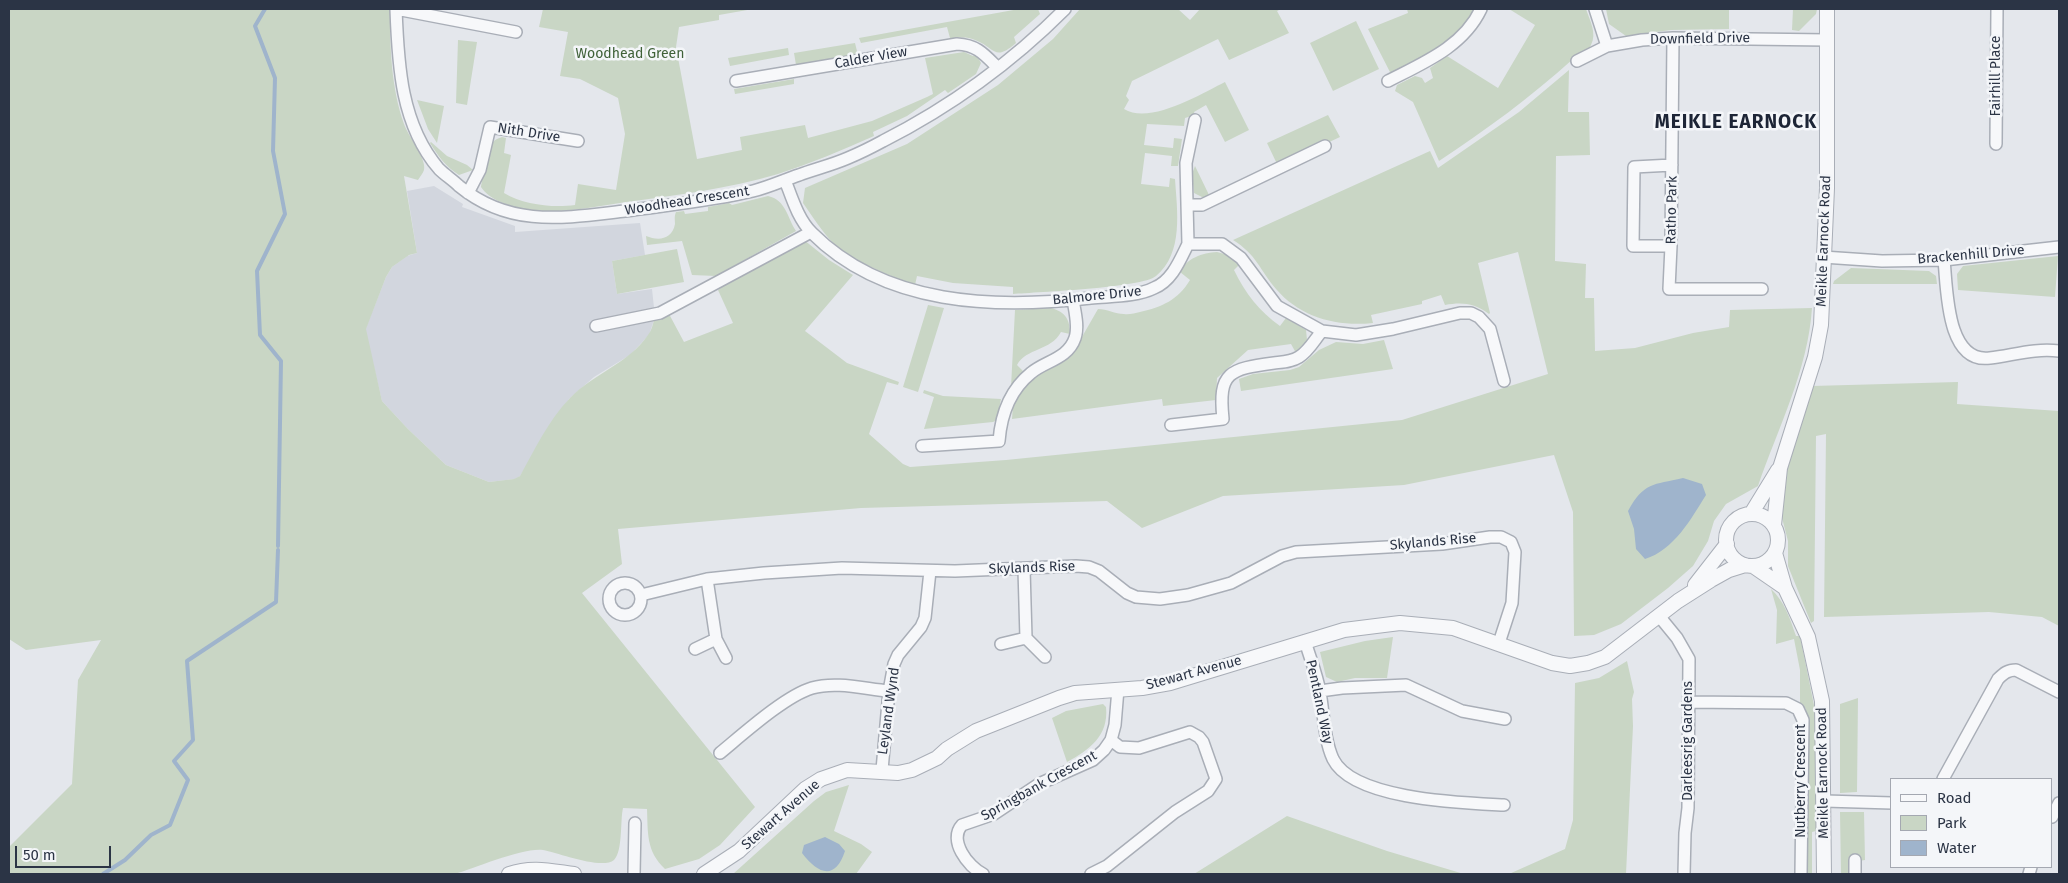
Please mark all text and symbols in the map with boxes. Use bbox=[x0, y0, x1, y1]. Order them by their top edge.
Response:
street label: Downfield Drive bbox=[1650, 30, 1750, 48]
street label: Fairhill Place bbox=[1988, 36, 2004, 116]
street label: Calder View bbox=[833, 43, 909, 73]
park label: Woodhead Green bbox=[576, 46, 684, 62]
district label: MEIKLE EARNOCK bbox=[1653, 112, 1819, 134]
street label: Nith Drive bbox=[496, 120, 562, 146]
street label: Meikle Earnock Road bbox=[1813, 175, 1835, 307]
street label: Ratho Park bbox=[1663, 176, 1681, 244]
street label: Woodhead Crescent bbox=[624, 183, 750, 219]
street label: Brackenhill Drive bbox=[1917, 242, 2025, 268]
street label: Balmore Drive bbox=[1052, 283, 1142, 309]
street label: Skylands Rise bbox=[1389, 530, 1477, 554]
street label: Skylands Rise bbox=[988, 558, 1076, 578]
street label: Stewart Avenue bbox=[1144, 652, 1244, 694]
street label: Pentland Way bbox=[1302, 658, 1336, 746]
street label: Leyland Wynd bbox=[875, 666, 903, 756]
street label: Darleesrig Gardens bbox=[1680, 681, 1696, 801]
street label: Meikle Earnock Road bbox=[1813, 707, 1833, 839]
street label: Nutberry Crescent bbox=[1793, 724, 1809, 838]
street label: Springbank Crescent bbox=[978, 747, 1100, 825]
street label: Stewart Avenue bbox=[738, 776, 824, 854]
legend bbox=[1890, 778, 2053, 868]
text: Road bbox=[1937, 789, 1972, 807]
text: Park bbox=[1937, 814, 1967, 832]
scale bar bbox=[18, 836, 114, 868]
text: Water bbox=[1937, 839, 1976, 857]
text: 50 m bbox=[23, 846, 56, 864]

